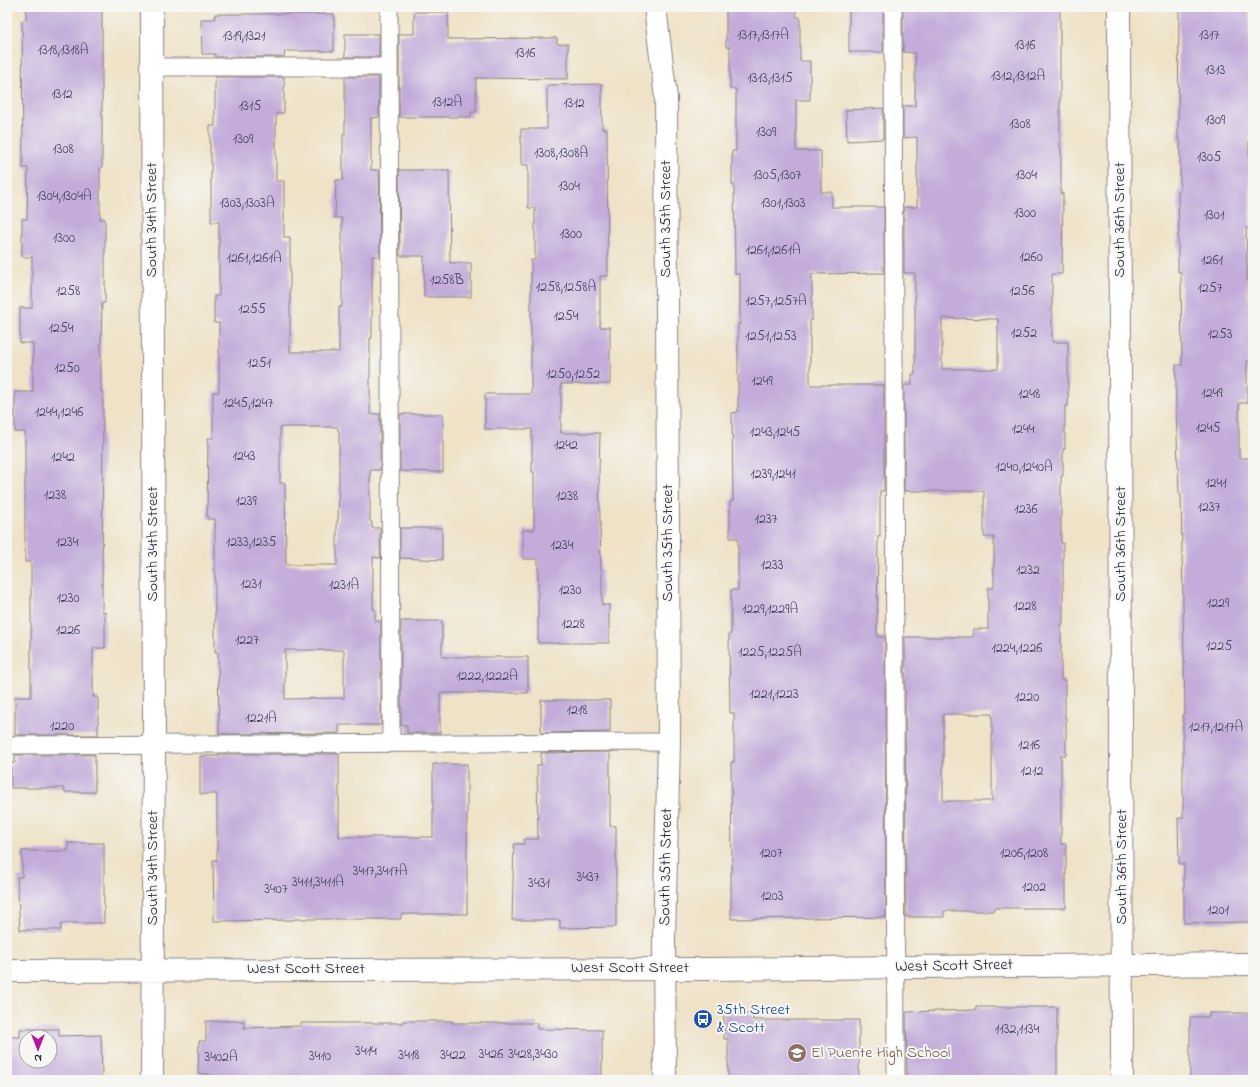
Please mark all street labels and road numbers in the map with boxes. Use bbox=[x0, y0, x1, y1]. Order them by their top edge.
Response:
street label: South 35th Street bbox=[654, 160, 678, 278]
street label: South 34th Street bbox=[140, 162, 164, 278]
street label: South 36th Street bbox=[1108, 162, 1132, 278]
street label: South 35th Street bbox=[656, 484, 680, 602]
street label: South 34th Street bbox=[141, 486, 165, 602]
street label: South 36th Street bbox=[1109, 486, 1133, 602]
street label: South 35th Street bbox=[653, 807, 679, 926]
street label: South 36th Street bbox=[1110, 809, 1134, 925]
street label: South 34th Street bbox=[141, 810, 165, 926]
street label: West Scott Street bbox=[895, 953, 1014, 979]
street label: West Scott Street bbox=[571, 956, 690, 980]
street label: West Scott Street bbox=[247, 957, 366, 981]

